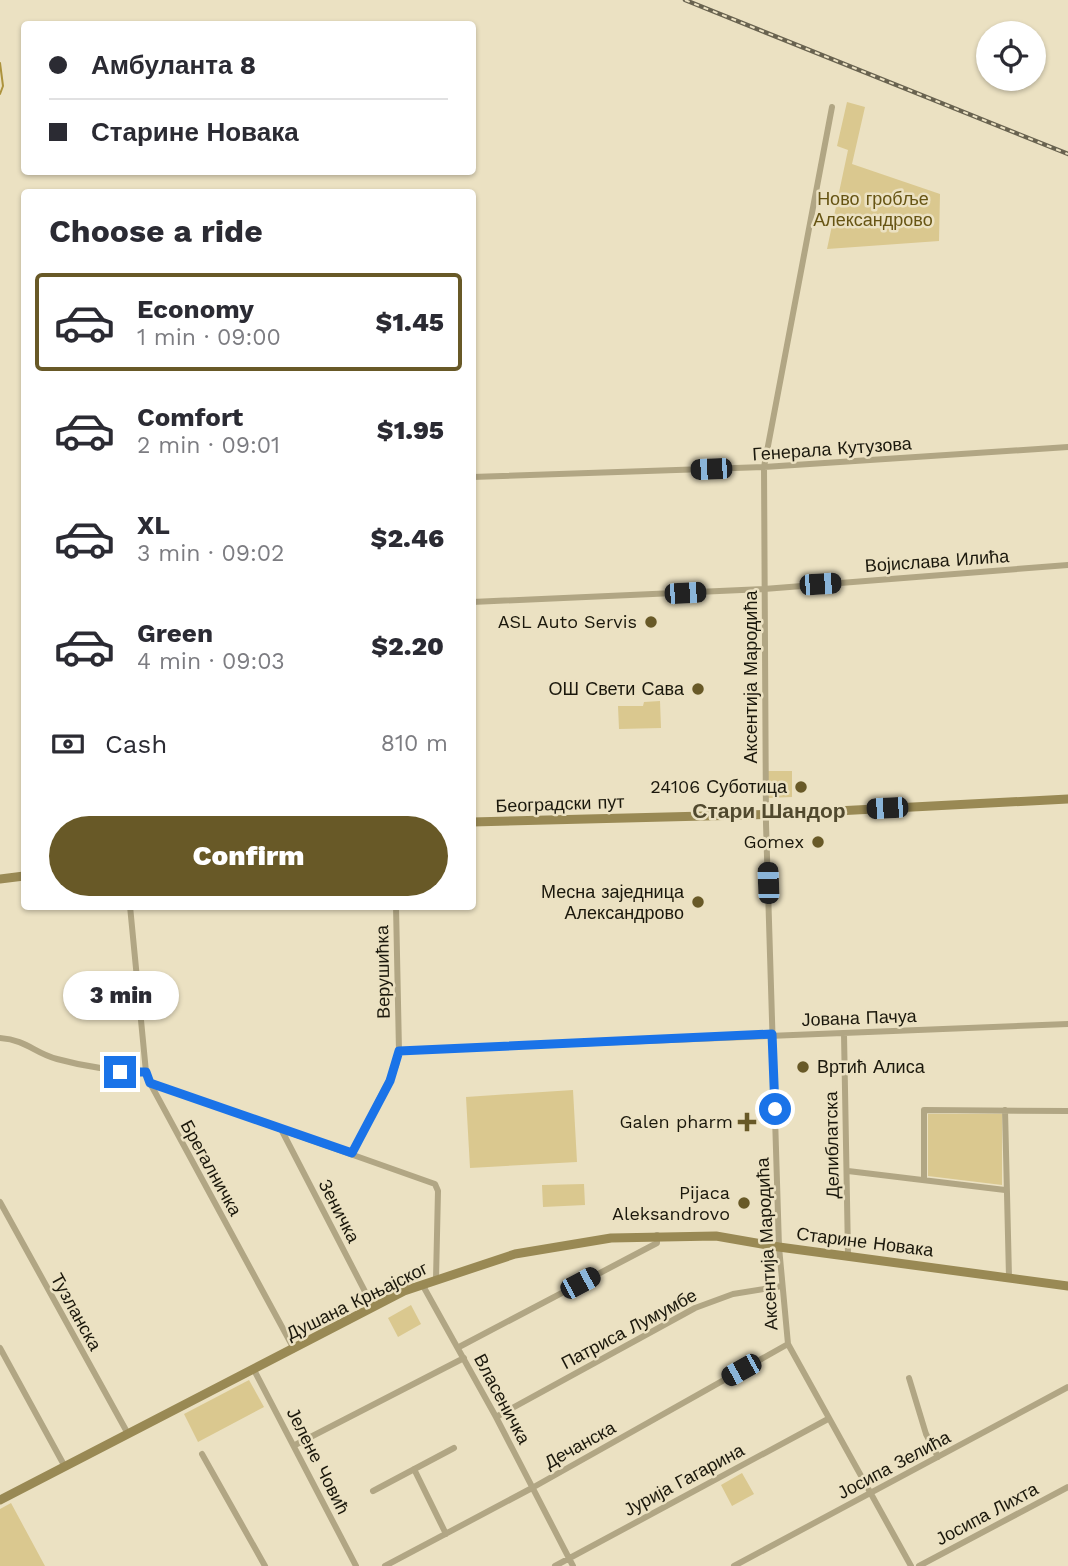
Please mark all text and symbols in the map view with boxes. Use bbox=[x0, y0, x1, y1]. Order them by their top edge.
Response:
map controls bbox=[976, 21, 1046, 91]
button: locate bbox=[976, 21, 1046, 91]
text: Амбуланта 8 bbox=[91, 50, 256, 80]
text: Старине Новака bbox=[91, 117, 299, 147]
park label: Ново гробље Александрово bbox=[813, 188, 933, 230]
text: Choose a ride bbox=[49, 212, 263, 250]
icon: car bbox=[53, 291, 116, 354]
text: Economy bbox=[137, 294, 254, 324]
text: $1.45 bbox=[376, 307, 444, 337]
text: 1 min · 09:00 bbox=[137, 324, 281, 351]
icon: car bbox=[53, 399, 116, 462]
text: Comfort bbox=[137, 402, 243, 432]
text: $1.95 bbox=[377, 415, 444, 445]
text: 2 min · 09:01 bbox=[137, 432, 280, 459]
street label: Генерала Кутузова bbox=[752, 432, 913, 465]
car bbox=[690, 458, 733, 480]
icon: car bbox=[53, 507, 116, 570]
text: XL bbox=[137, 510, 170, 540]
text: $2.46 bbox=[371, 523, 444, 553]
text: 3 min · 09:02 bbox=[137, 540, 284, 567]
street label: Војислава Илића bbox=[864, 545, 1011, 576]
car bbox=[799, 572, 842, 596]
car bbox=[664, 581, 707, 605]
street label: Аксентија Мародића bbox=[740, 590, 761, 763]
place label: ASL Auto Servis bbox=[498, 611, 637, 632]
marker: ASL Auto Servis bbox=[643, 614, 659, 630]
icon: car bbox=[53, 615, 116, 678]
text: Green bbox=[137, 618, 213, 648]
text: $2.20 bbox=[371, 631, 444, 661]
text: 4 min · 09:03 bbox=[137, 648, 285, 675]
place label: ОШ Свети Сава bbox=[549, 678, 685, 699]
marker: ОШ Свети Сава bbox=[690, 681, 706, 697]
icon: cash bbox=[49, 725, 87, 763]
text: Cash bbox=[105, 729, 167, 759]
text: 810 m bbox=[381, 730, 448, 757]
place label: 24106 Суботица bbox=[650, 776, 788, 797]
marker: 24106 Суботица bbox=[793, 779, 809, 795]
street label: Београдски пут bbox=[495, 791, 625, 816]
car bbox=[866, 796, 909, 820]
district label: Стари Шандор bbox=[692, 798, 846, 823]
button: Confirm bbox=[49, 816, 448, 896]
place label: Gomex bbox=[743, 831, 804, 852]
marker: Gomex bbox=[810, 834, 826, 850]
car bbox=[757, 862, 780, 904]
place label: Месна заједница Александрово bbox=[541, 881, 685, 923]
marker: Месна заједница Александрово bbox=[690, 894, 706, 910]
street label: Верушићка bbox=[371, 924, 394, 1019]
callout: 3 min bbox=[62, 970, 178, 1020]
text: 3 min bbox=[90, 982, 152, 1009]
street label: Јована Пачуа bbox=[801, 1005, 918, 1030]
route end bbox=[104, 1056, 136, 1088]
place label: Вртић Алиса bbox=[817, 1056, 926, 1077]
marker: Вртић Алиса bbox=[795, 1059, 811, 1075]
street label: Делиблатска bbox=[820, 1090, 843, 1199]
route start bbox=[759, 1093, 791, 1125]
place label: Galen pharm bbox=[619, 1111, 733, 1132]
marker: Galen pharm bbox=[739, 1114, 755, 1130]
street label: Брегалничка bbox=[177, 1116, 247, 1220]
street label: Аксентија Мародића bbox=[751, 1156, 782, 1331]
street label: Зеничка bbox=[315, 1175, 365, 1247]
place label: Pijaca Aleksandrovo bbox=[612, 1182, 730, 1224]
marker: Pijaca Aleksandrovo bbox=[736, 1195, 752, 1211]
street label: Старине Новака bbox=[795, 1223, 936, 1260]
street label: Душана Крњајског bbox=[283, 1257, 431, 1344]
car bbox=[557, 1264, 604, 1302]
street label: Тузланска bbox=[47, 1270, 107, 1355]
street label: Патриса Лумумбе bbox=[557, 1284, 700, 1373]
street label: Власеничка bbox=[470, 1350, 535, 1448]
car bbox=[718, 1351, 765, 1389]
street label: Јелене Човић bbox=[283, 1404, 354, 1518]
street label: Дечанска bbox=[540, 1416, 620, 1473]
street label: Јосипа Зелића bbox=[834, 1426, 955, 1503]
street label: Јурија Гагарина bbox=[620, 1439, 748, 1520]
street label: Јосипа Лихта bbox=[932, 1477, 1042, 1549]

